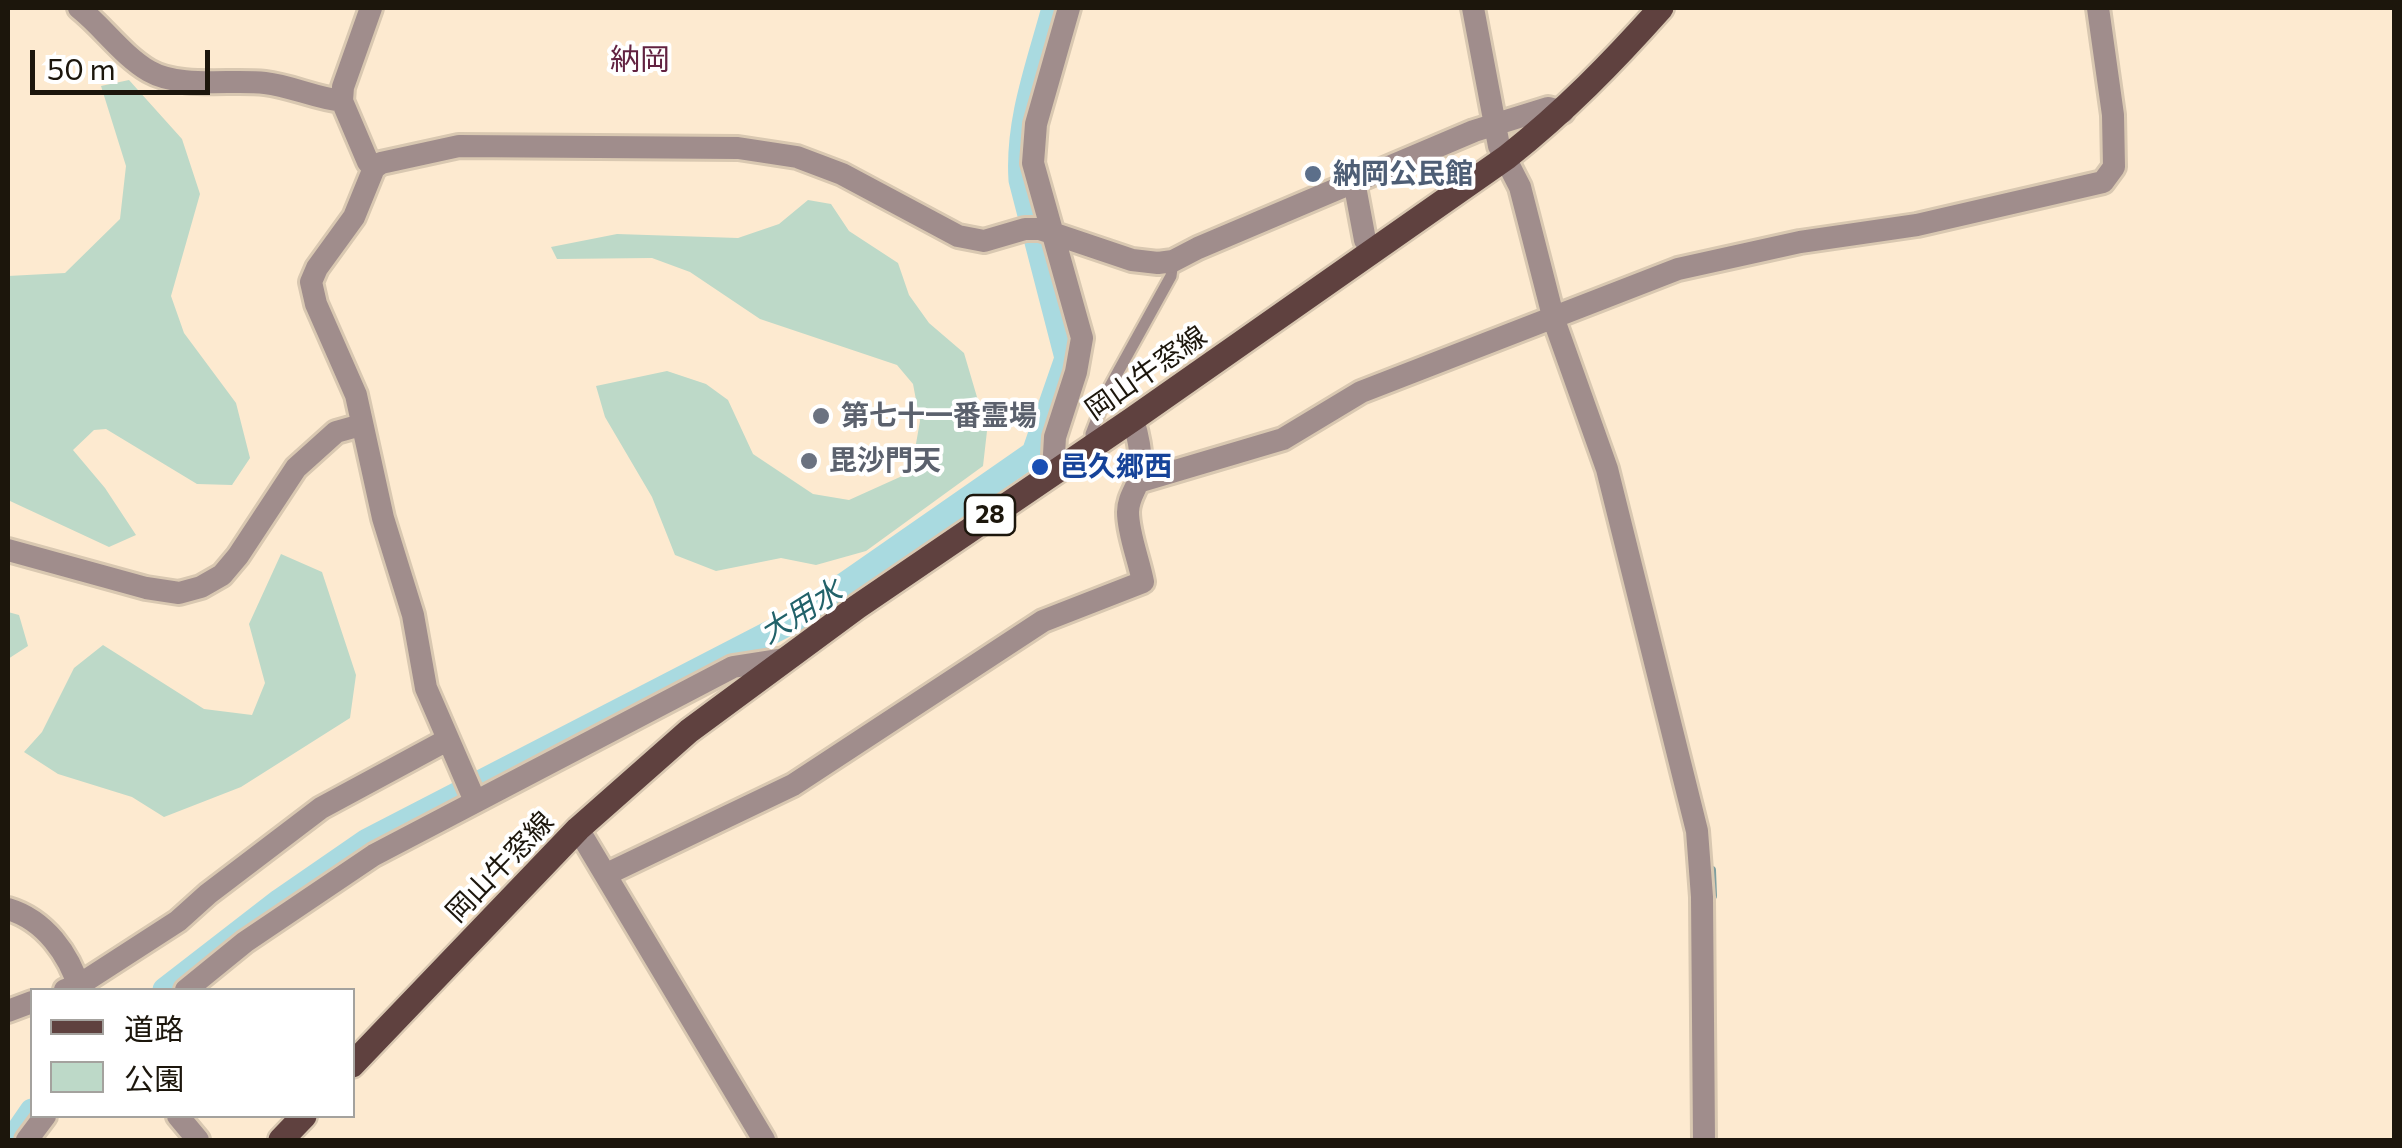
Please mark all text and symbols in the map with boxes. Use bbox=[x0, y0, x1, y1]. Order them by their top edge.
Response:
scale bar bbox=[35, 30, 215, 92]
district label: 納岡 bbox=[610, 42, 670, 78]
text: 50 m bbox=[47, 49, 116, 86]
place label: 納岡公民館 bbox=[1333, 157, 1473, 191]
marker: 納岡公民館 bbox=[1302, 163, 1324, 185]
street label: 岡山牛窓線 bbox=[1079, 319, 1213, 427]
place label: 第七十一番霊場 bbox=[841, 399, 1037, 433]
marker: 第七十一番霊場 bbox=[810, 405, 832, 427]
place label: 毘沙門天 bbox=[829, 444, 941, 478]
marker: 毘沙門天 bbox=[798, 450, 820, 472]
place label: 邑久郷西 bbox=[1060, 450, 1172, 484]
marker: 邑久郷西 bbox=[1029, 456, 1051, 478]
road number: 28 bbox=[965, 495, 1015, 535]
water label: 大用水 bbox=[753, 573, 849, 651]
street label: 岡山牛窓線 bbox=[439, 805, 561, 929]
legend bbox=[30, 988, 355, 1118]
text: 道路 bbox=[124, 1009, 184, 1046]
text: 公園 bbox=[124, 1059, 184, 1096]

